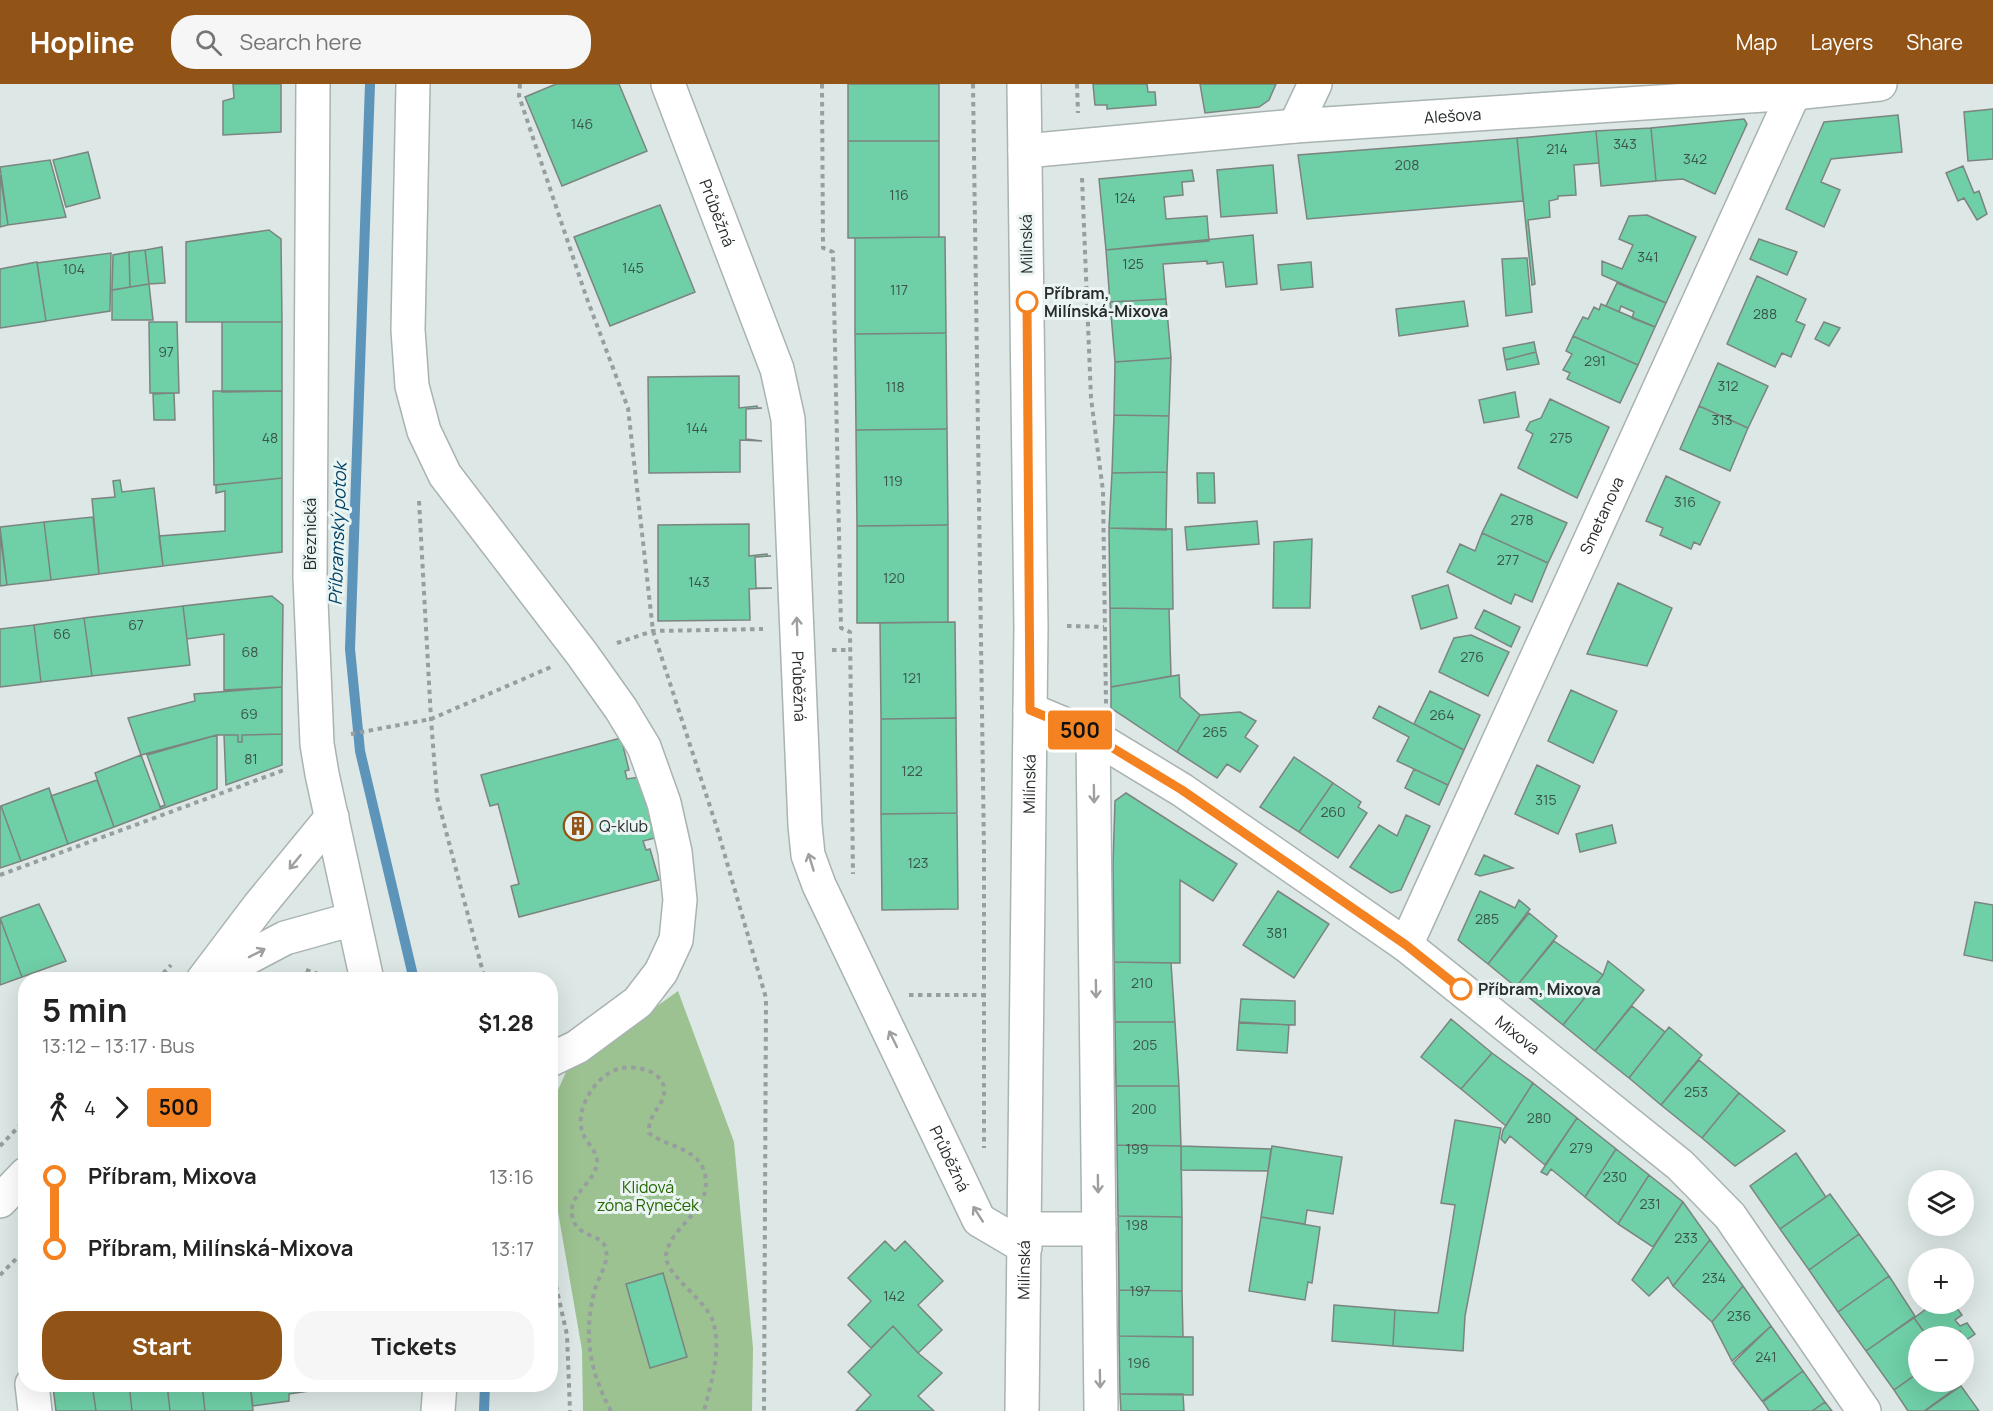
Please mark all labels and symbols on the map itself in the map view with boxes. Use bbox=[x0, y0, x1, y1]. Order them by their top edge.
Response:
street label: Alešova bbox=[1423, 103, 1482, 128]
house number: 146 bbox=[571, 114, 593, 133]
house number: 343 bbox=[1613, 134, 1637, 153]
house number: 214 bbox=[1546, 139, 1568, 158]
house number: 342 bbox=[1683, 149, 1707, 168]
house number: 208 bbox=[1395, 155, 1419, 174]
street label: Průběžná bbox=[694, 176, 740, 250]
house number: 116 bbox=[889, 185, 909, 204]
house number: 124 bbox=[1114, 188, 1136, 207]
street label: Milínská bbox=[1014, 214, 1038, 274]
house number: 341 bbox=[1637, 247, 1659, 266]
house number: 125 bbox=[1122, 254, 1144, 273]
house number: 145 bbox=[622, 258, 644, 277]
house number: 104 bbox=[63, 259, 85, 278]
house number: 117 bbox=[890, 280, 908, 299]
place label: Příbram, Milínská-Mixova bbox=[1044, 282, 1168, 322]
marker: Příbram, Milínská-Mixova bbox=[1016, 291, 1038, 313]
house number: 288 bbox=[1753, 304, 1777, 323]
house number: 97 bbox=[158, 342, 174, 361]
house number: 291 bbox=[1584, 351, 1606, 370]
house number: 312 bbox=[1717, 376, 1739, 395]
house number: 118 bbox=[885, 377, 905, 396]
house number: 313 bbox=[1712, 410, 1732, 429]
house number: 144 bbox=[686, 418, 708, 437]
house number: 48 bbox=[262, 428, 278, 447]
house number: 275 bbox=[1549, 428, 1573, 447]
water label: Příbramský potok bbox=[323, 459, 352, 606]
house number: 119 bbox=[883, 471, 903, 490]
street label: Smetanova bbox=[1574, 473, 1629, 558]
house number: 316 bbox=[1674, 492, 1696, 511]
street label: Březnická bbox=[299, 498, 321, 570]
house number: 278 bbox=[1510, 510, 1534, 529]
house number: 277 bbox=[1497, 550, 1519, 569]
house number: 120 bbox=[883, 568, 905, 587]
house number: 143 bbox=[688, 572, 710, 591]
house number: 67 bbox=[128, 615, 144, 634]
one-way arrow bbox=[791, 616, 802, 636]
house number: 66 bbox=[53, 624, 71, 643]
house number: 68 bbox=[242, 642, 258, 661]
house number: 276 bbox=[1460, 647, 1484, 666]
street label: Průběžná bbox=[787, 651, 812, 722]
house number: 121 bbox=[903, 668, 921, 687]
house number: 69 bbox=[240, 704, 258, 723]
house number: 264 bbox=[1430, 705, 1454, 724]
line badge: 500 bbox=[1046, 710, 1114, 750]
house number: 265 bbox=[1203, 722, 1227, 741]
house number: 81 bbox=[244, 749, 258, 768]
street label: Milínská bbox=[1018, 754, 1041, 814]
house number: 122 bbox=[901, 761, 923, 780]
one-way arrow bbox=[1088, 784, 1100, 804]
house number: 315 bbox=[1535, 790, 1557, 809]
house number: 260 bbox=[1320, 802, 1346, 821]
building icon: Q-klub bbox=[562, 810, 594, 842]
place label: Q-klub bbox=[599, 815, 648, 837]
one-way arrow bbox=[805, 853, 816, 872]
house number: 123 bbox=[907, 853, 929, 872]
one-way arrow bbox=[288, 854, 301, 870]
house number: 285 bbox=[1475, 909, 1499, 928]
house number: 381 bbox=[1266, 923, 1288, 942]
one-way arrow bbox=[248, 946, 266, 958]
house number: 210 bbox=[1131, 973, 1153, 992]
marker: Příbram, Mixova bbox=[1450, 978, 1472, 1000]
place label: Příbram, Mixova bbox=[1478, 978, 1601, 1000]
one-way arrow bbox=[1090, 979, 1102, 999]
street label: Mixova bbox=[1491, 1010, 1545, 1059]
one-way arrow bbox=[886, 1030, 898, 1048]
house number: 205 bbox=[1133, 1035, 1157, 1054]
house number: 253 bbox=[1684, 1082, 1708, 1101]
house number: 200 bbox=[1131, 1099, 1157, 1118]
house number: 280 bbox=[1527, 1108, 1551, 1127]
street label: Průběžná bbox=[925, 1122, 975, 1195]
house number: 279 bbox=[1569, 1138, 1593, 1157]
house number: 199 bbox=[1126, 1139, 1148, 1158]
house number: 230 bbox=[1603, 1167, 1627, 1186]
one-way arrow bbox=[1092, 1174, 1104, 1194]
park label: Klidová zóna Ryneček bbox=[597, 1176, 700, 1216]
house number: 231 bbox=[1639, 1194, 1661, 1213]
one-way arrow bbox=[971, 1205, 984, 1222]
house number: 198 bbox=[1126, 1215, 1148, 1234]
house number: 233 bbox=[1674, 1228, 1698, 1247]
street label: Milínská bbox=[1012, 1240, 1035, 1300]
house number: 234 bbox=[1702, 1268, 1726, 1287]
house number: 197 bbox=[1130, 1281, 1151, 1300]
house number: 142 bbox=[883, 1286, 905, 1305]
house number: 236 bbox=[1727, 1306, 1751, 1325]
house number: 241 bbox=[1755, 1347, 1777, 1366]
house number: 196 bbox=[1128, 1353, 1150, 1372]
one-way arrow bbox=[1095, 1369, 1106, 1389]

